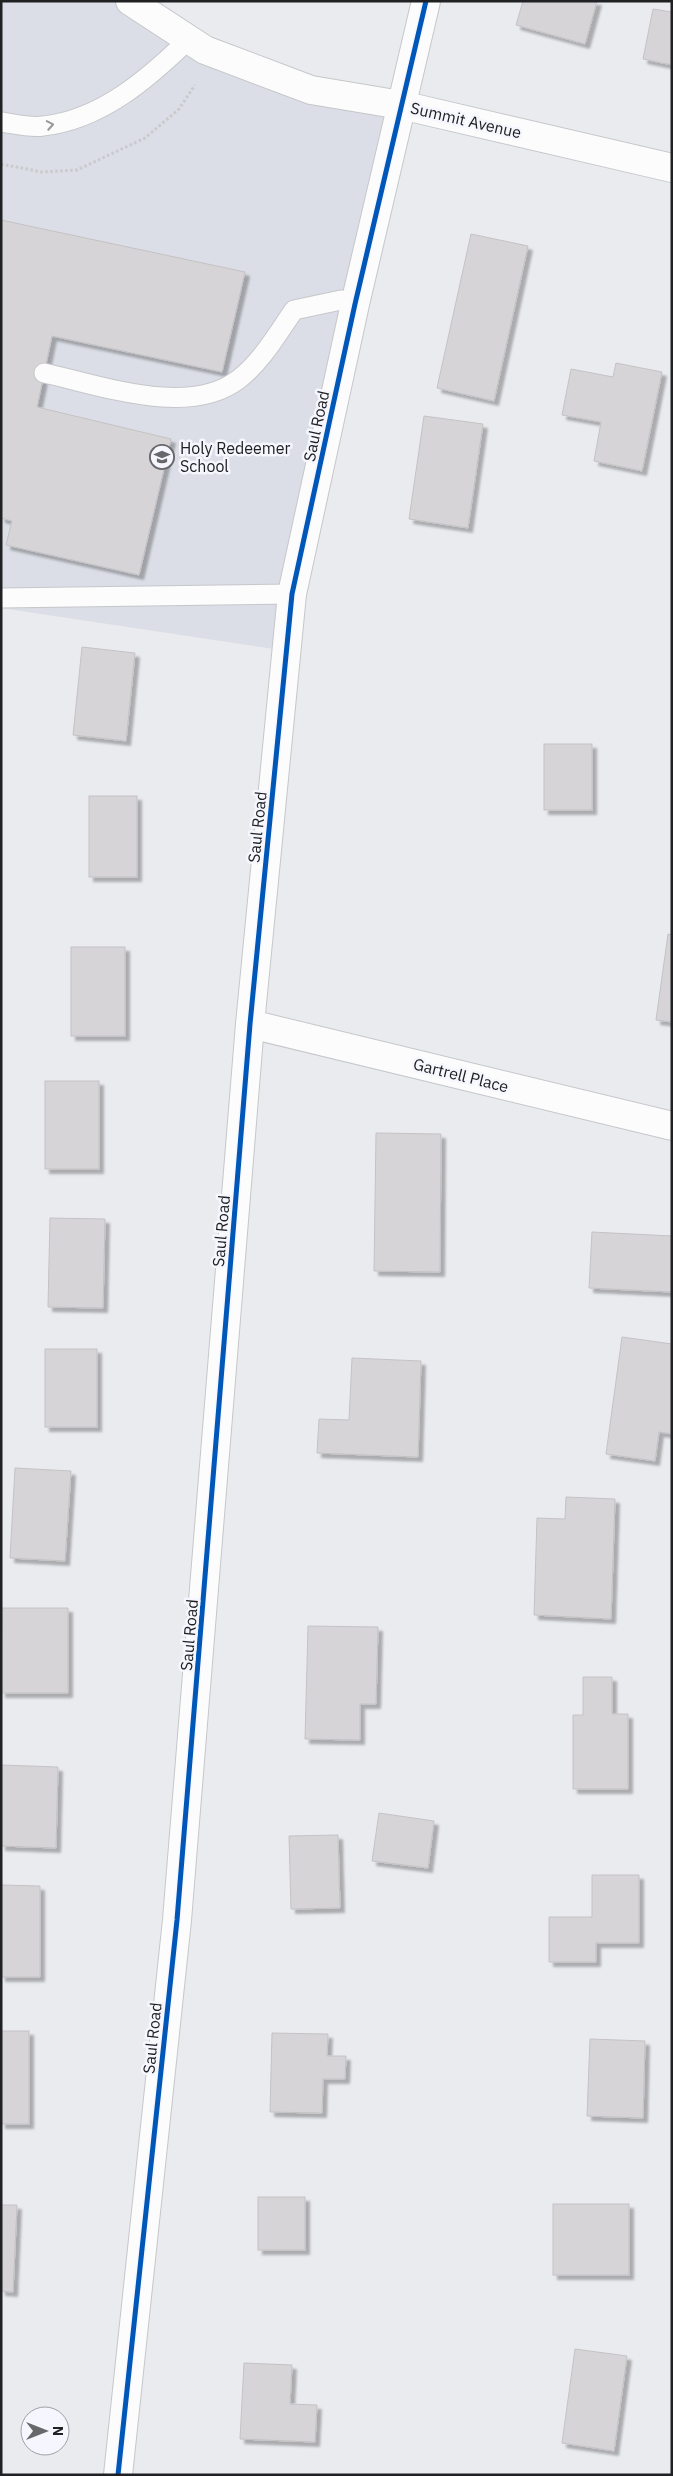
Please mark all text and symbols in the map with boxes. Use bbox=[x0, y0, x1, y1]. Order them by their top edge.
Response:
street label: Summit Avenue bbox=[409, 98, 524, 143]
one-way arrow bbox=[46, 120, 54, 131]
street label: Saul Road bbox=[299, 389, 333, 463]
place label: Holy Redeemer School bbox=[180, 438, 291, 476]
school or university icon: Holy Redeemer School bbox=[149, 444, 175, 470]
street label: Saul Road bbox=[243, 790, 271, 864]
street label: Gartrell Place bbox=[411, 1053, 511, 1097]
street label: Saul Road bbox=[208, 1194, 234, 1268]
street label: Saul Road bbox=[176, 1598, 202, 1672]
street label: Saul Road bbox=[138, 2001, 166, 2075]
north arrow bbox=[20, 2406, 70, 2456]
text: N bbox=[49, 2426, 67, 2436]

